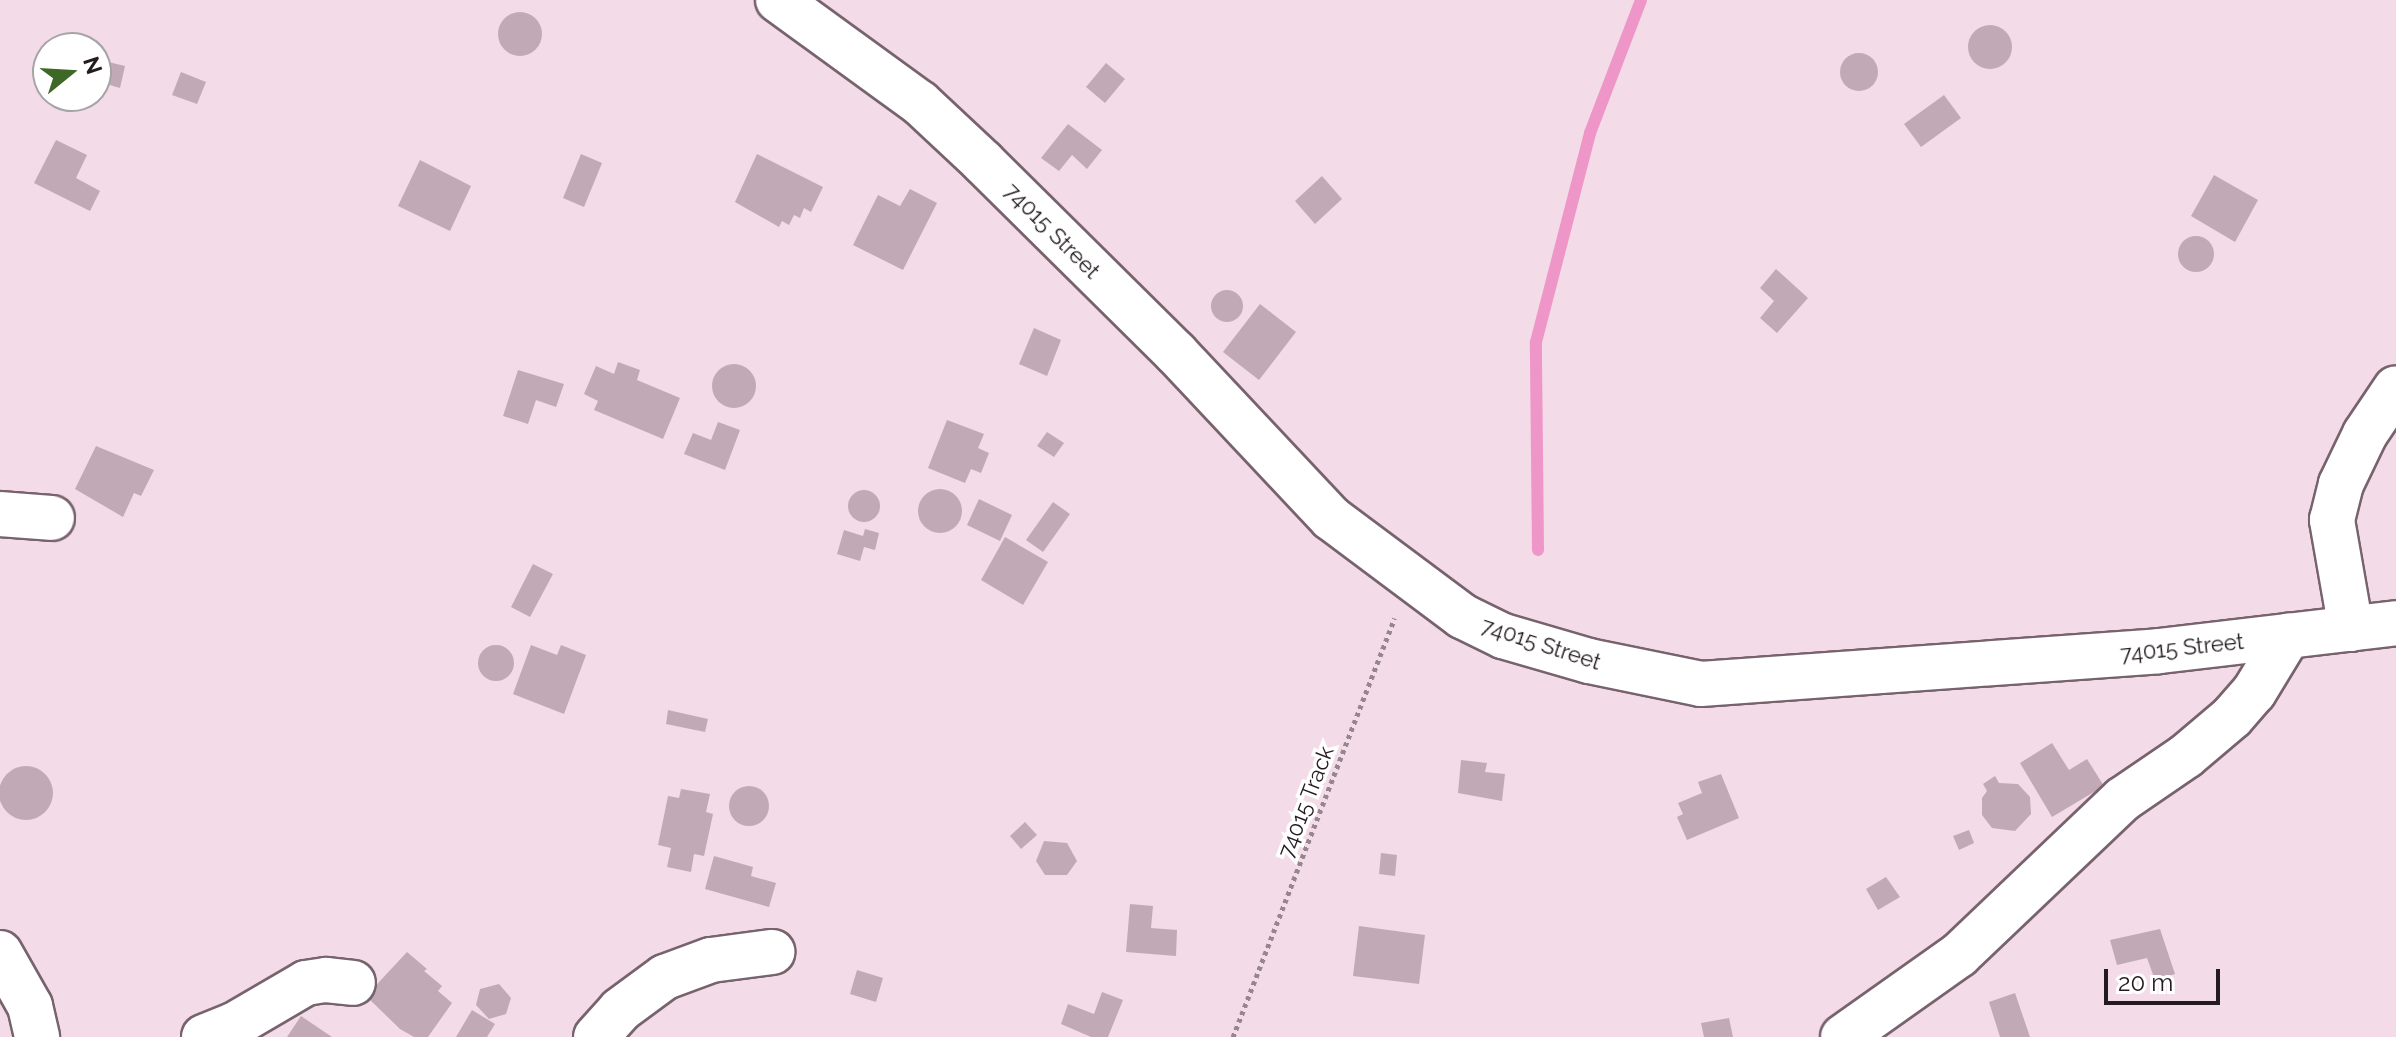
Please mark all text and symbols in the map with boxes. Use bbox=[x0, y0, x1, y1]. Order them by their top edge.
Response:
north arrow bbox=[32, 32, 112, 112]
text: N bbox=[78, 53, 108, 77]
street label: 74015 Street bbox=[999, 178, 1105, 284]
street label: 74015 Street bbox=[1478, 612, 1604, 676]
street label: 74015 Street bbox=[2119, 628, 2245, 668]
street label: 74015 Track bbox=[1273, 742, 1339, 862]
scale bar bbox=[2108, 953, 2224, 1003]
text: 20 m bbox=[2118, 968, 2173, 997]

